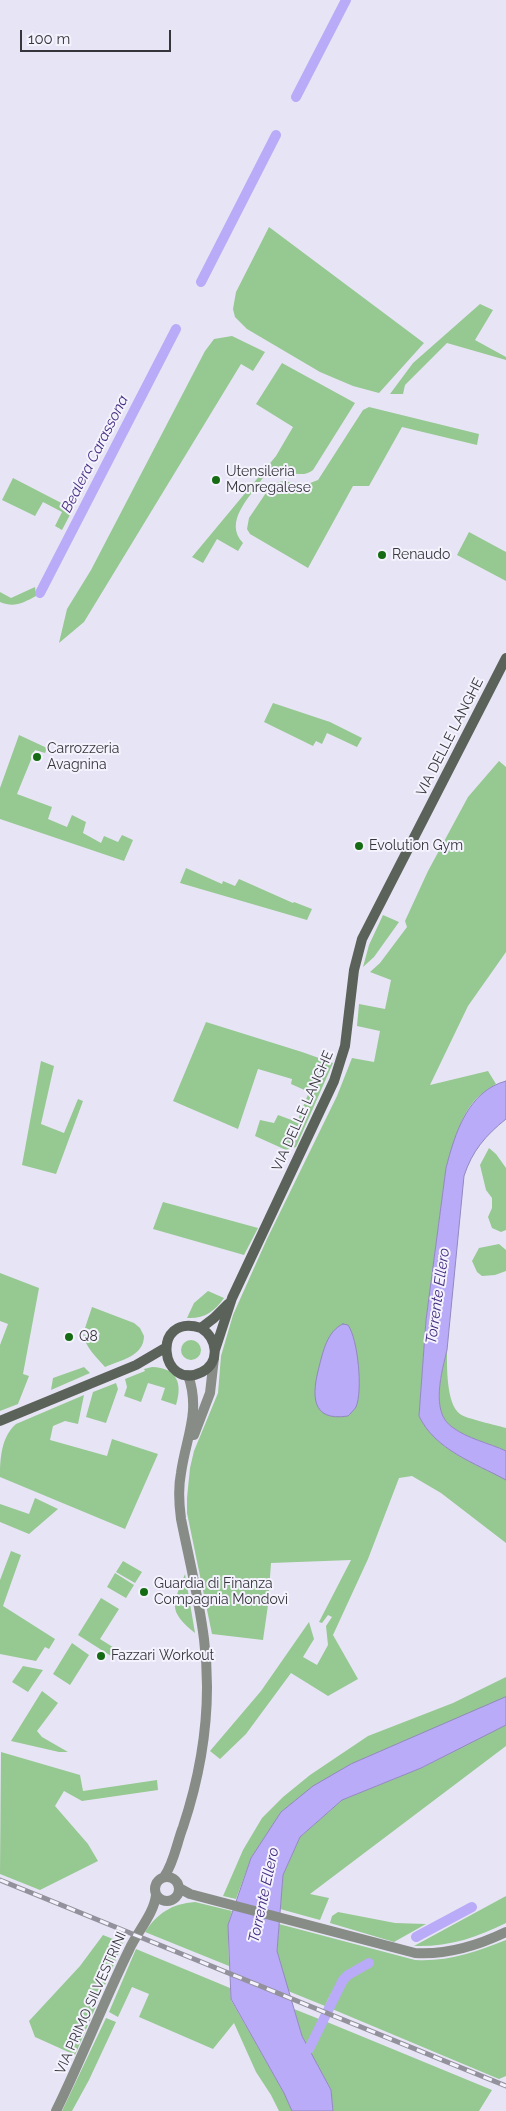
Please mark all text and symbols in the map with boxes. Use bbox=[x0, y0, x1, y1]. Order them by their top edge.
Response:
scale bar bbox=[22, 20, 174, 52]
text: 100 m bbox=[28, 30, 70, 48]
water label: Bealera Carassona bbox=[58, 392, 132, 516]
place label: Utensileria Monregalese bbox=[226, 464, 311, 497]
marker: Utensileria Monregalese bbox=[210, 474, 222, 486]
place label: Renaudo bbox=[392, 547, 450, 563]
marker: Renaudo bbox=[376, 549, 388, 561]
street label: VIA DELLE LANGHE bbox=[413, 675, 487, 799]
place label: Carrozzeria Avagnina bbox=[47, 741, 119, 774]
marker: Carrozzeria Avagnina bbox=[31, 751, 43, 763]
place label: Evolution Gym bbox=[369, 838, 463, 854]
marker: Evolution Gym bbox=[353, 840, 365, 852]
street label: VIA DELLE LANGHE bbox=[269, 1048, 337, 1174]
water label: Torrente Ellero bbox=[422, 1247, 454, 1345]
place label: Q8 bbox=[79, 1329, 98, 1345]
marker: Q8 bbox=[63, 1331, 75, 1343]
place label: Guardia di Finanza Compagnia Mondovì bbox=[154, 1576, 288, 1608]
marker: Guardia di Finanza Compagnia Mondovì bbox=[138, 1586, 150, 1598]
place label: Fazzari Workout bbox=[111, 1648, 214, 1664]
marker: Fazzari Workout bbox=[95, 1650, 107, 1662]
water label: Torrente Ellero bbox=[245, 1846, 283, 1944]
street label: VIA PRIMO SILVESTRINI bbox=[52, 1929, 130, 2077]

